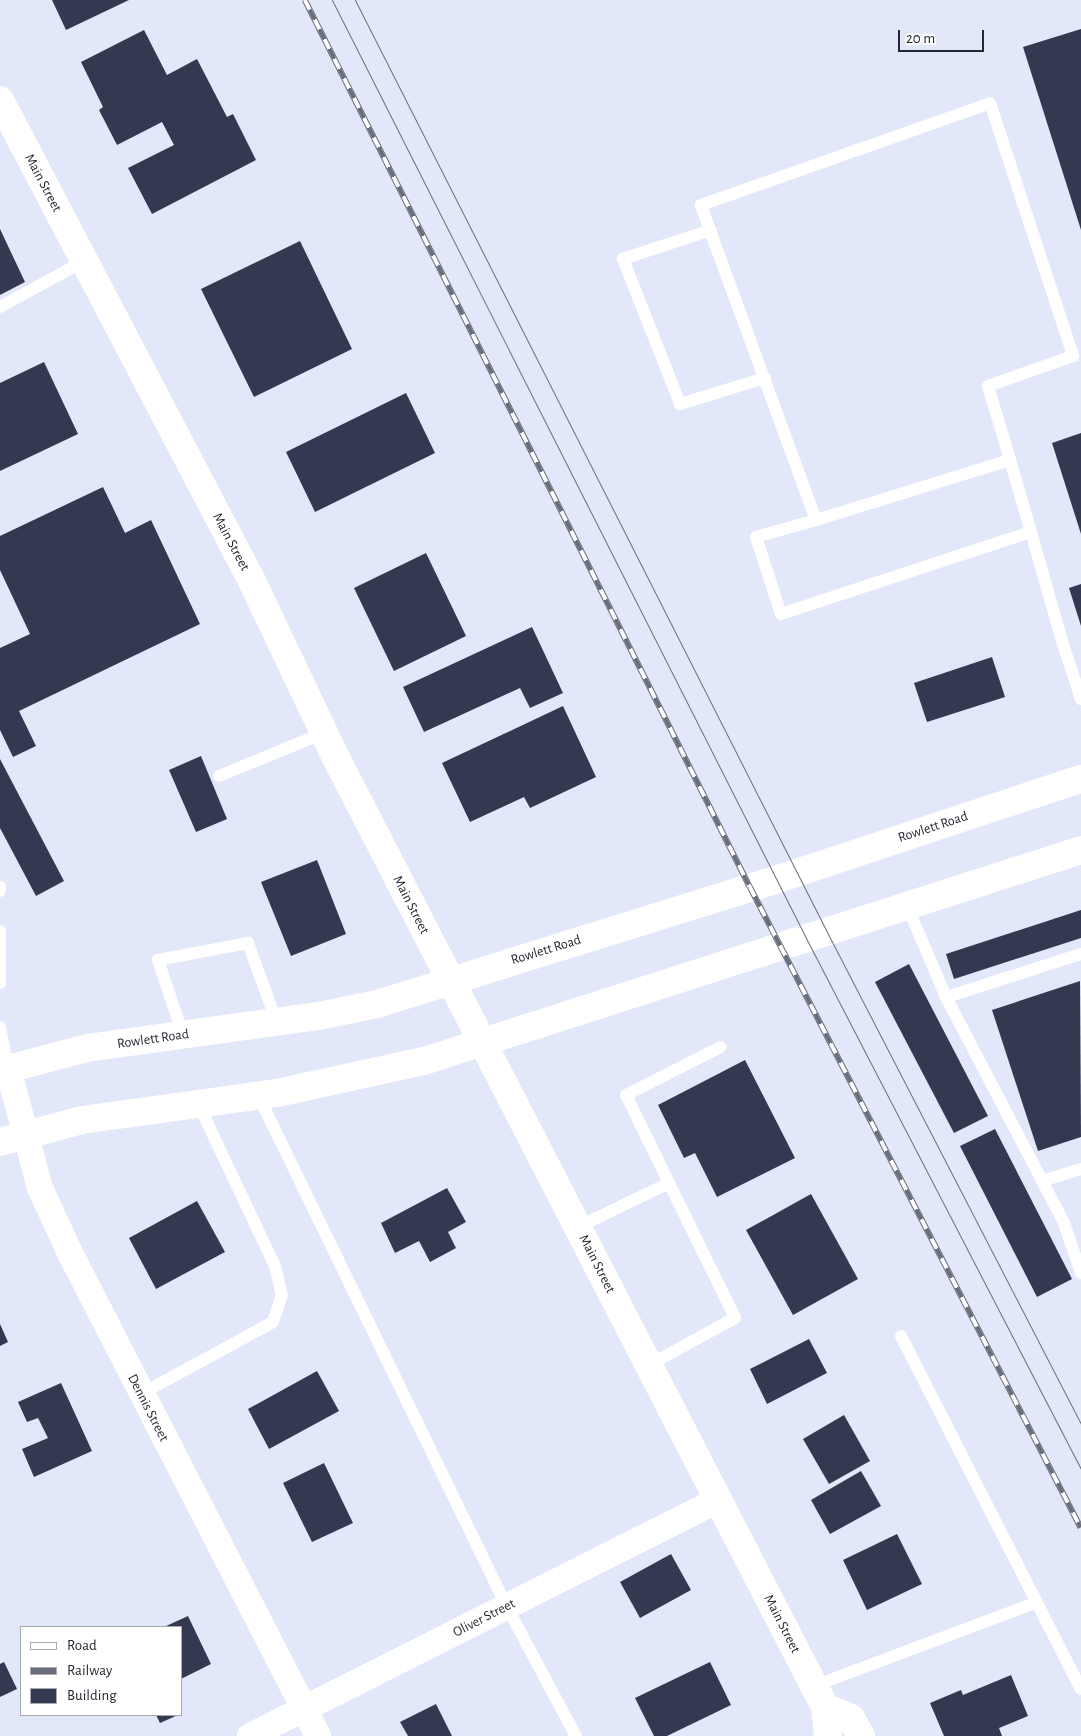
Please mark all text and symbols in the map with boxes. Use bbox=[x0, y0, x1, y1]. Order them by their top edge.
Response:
scale bar bbox=[901, 20, 987, 52]
text: 20 m bbox=[906, 31, 935, 46]
street label: Main Street bbox=[21, 151, 65, 215]
street label: Main Street bbox=[209, 510, 253, 574]
street label: Rowlett Road bbox=[896, 808, 970, 846]
street label: Main Street bbox=[389, 873, 433, 937]
street label: Rowlett Road bbox=[509, 931, 583, 969]
street label: Rowlett Road bbox=[116, 1026, 190, 1052]
street label: Main Street bbox=[575, 1232, 619, 1296]
street label: Dennis Street bbox=[124, 1371, 172, 1445]
street label: Main Street bbox=[760, 1592, 804, 1656]
street label: Oliver Street bbox=[450, 1595, 518, 1641]
legend bbox=[20, 1626, 182, 1716]
text: Road bbox=[67, 1638, 97, 1653]
text: Railway bbox=[67, 1663, 112, 1678]
text: Building bbox=[67, 1688, 117, 1703]

